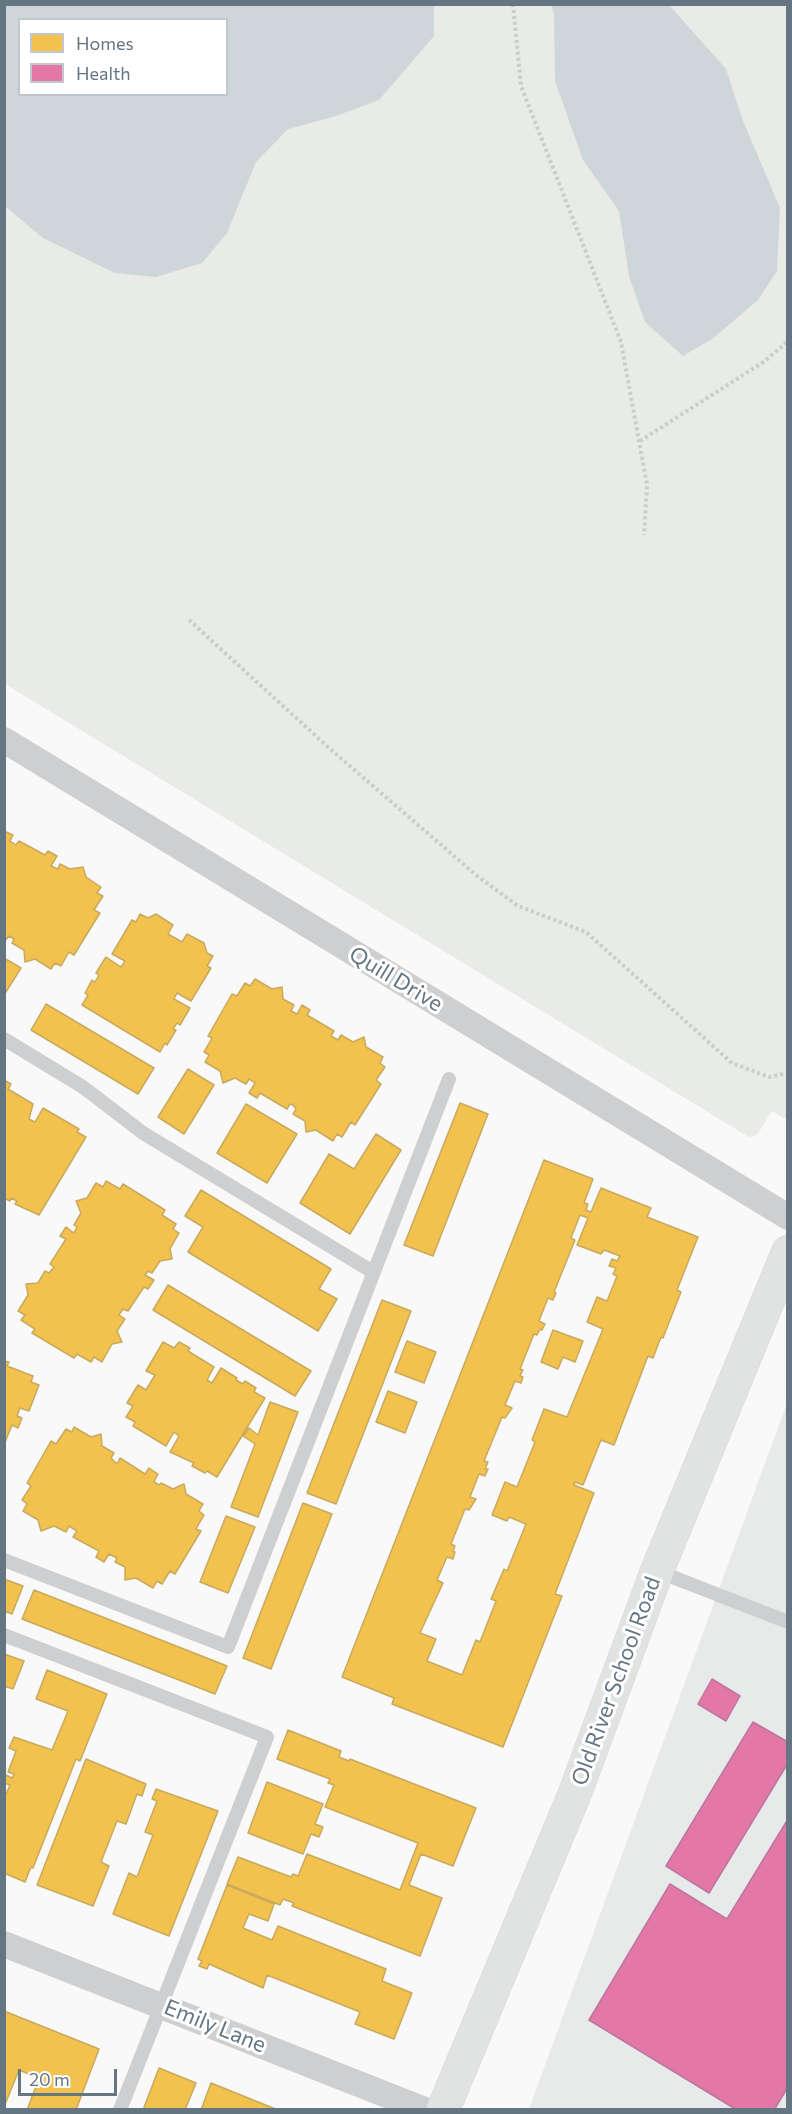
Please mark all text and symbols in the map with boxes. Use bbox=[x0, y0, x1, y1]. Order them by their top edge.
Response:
legend bbox=[18, 18, 228, 96]
text: Homes bbox=[76, 32, 134, 54]
text: Health bbox=[76, 62, 131, 84]
street label: Quill Drive bbox=[344, 941, 448, 1017]
street label: Old River School Road bbox=[566, 1573, 666, 1789]
street label: Emily Lane bbox=[160, 1994, 270, 2058]
scale bar bbox=[21, 2057, 120, 2095]
text: 20 m bbox=[29, 2068, 70, 2090]

